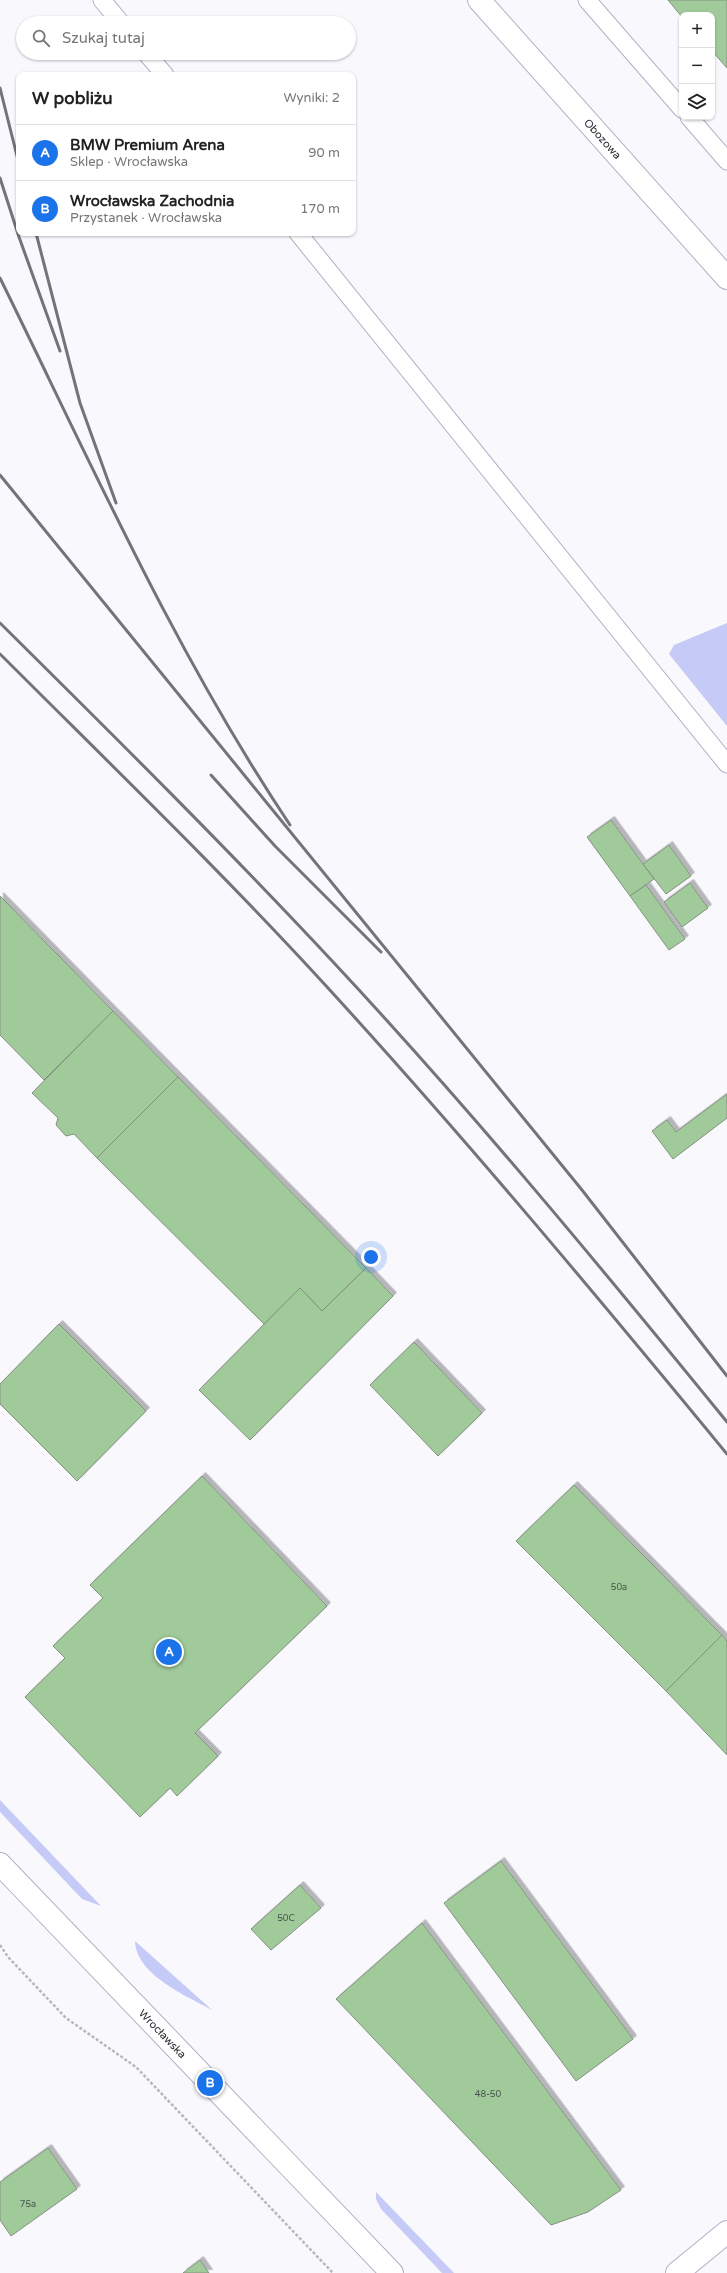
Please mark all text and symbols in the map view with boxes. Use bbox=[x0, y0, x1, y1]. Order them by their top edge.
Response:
map controls bbox=[679, 12, 715, 120]
button: + bbox=[679, 12, 715, 48]
search box bbox=[16, 16, 356, 60]
icon: search bbox=[30, 27, 52, 49]
text: Szukaj tutaj bbox=[62, 29, 145, 47]
button: − bbox=[679, 48, 715, 84]
button: layers bbox=[679, 84, 715, 120]
text: W pobliżu bbox=[32, 88, 113, 109]
text: Wyniki: 2 bbox=[284, 90, 340, 106]
street label: Obozowa bbox=[581, 116, 624, 162]
text: BMW Premium Arena bbox=[70, 136, 225, 154]
text: A bbox=[40, 145, 50, 161]
text: 90 m bbox=[308, 145, 340, 161]
text: Sklep · Wrocławska bbox=[70, 154, 188, 170]
text: Wrocławska Zachodnia bbox=[70, 192, 234, 210]
text: B bbox=[40, 201, 50, 217]
text: 170 m bbox=[300, 201, 340, 217]
text: Przystanek · Wrocławska bbox=[70, 210, 222, 226]
your location bbox=[361, 1247, 381, 1267]
house number: 50a bbox=[611, 1582, 627, 1593]
pin: A bbox=[156, 1637, 182, 1667]
house number: 50C bbox=[277, 1913, 295, 1924]
street label: Wrocławska bbox=[136, 2007, 189, 2061]
pin: B bbox=[197, 2068, 223, 2098]
house number: 48-50 bbox=[475, 2089, 501, 2100]
house number: 75a bbox=[20, 2199, 36, 2210]

